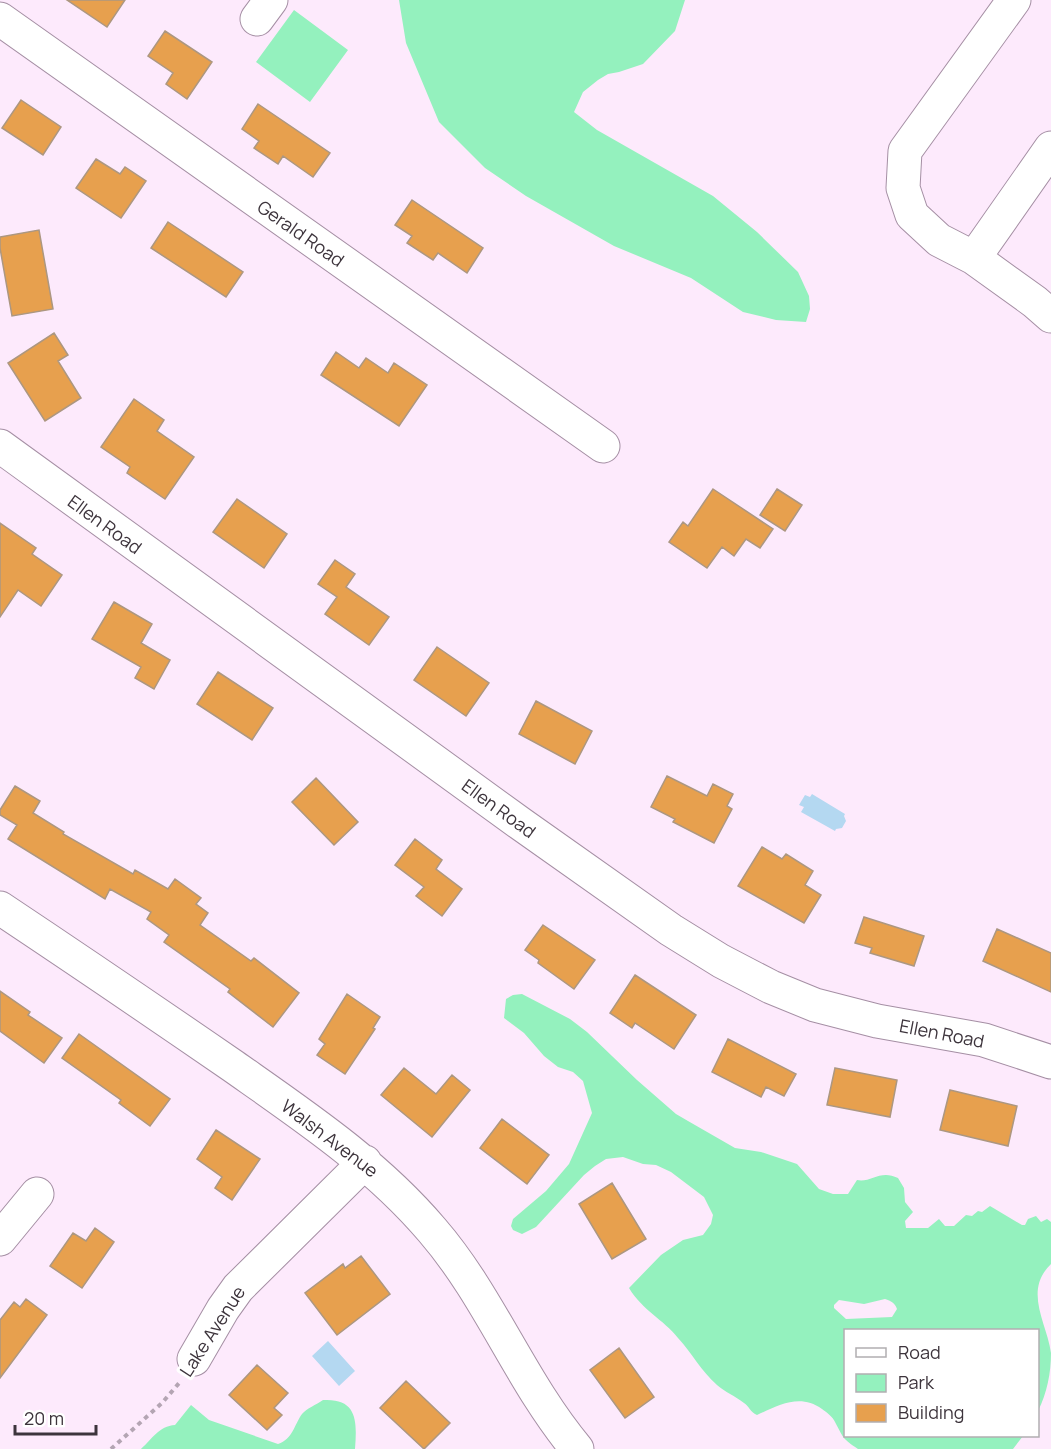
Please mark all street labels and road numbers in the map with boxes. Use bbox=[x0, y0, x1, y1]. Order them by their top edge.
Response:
street label: Gerald Road bbox=[253, 194, 349, 272]
street label: Ellen Road bbox=[63, 489, 147, 559]
street label: Ellen Road bbox=[457, 773, 541, 843]
street label: Ellen Road bbox=[898, 1013, 986, 1053]
street label: Walsh Avenue bbox=[277, 1094, 383, 1182]
street label: Lake Avenue bbox=[174, 1281, 250, 1381]

